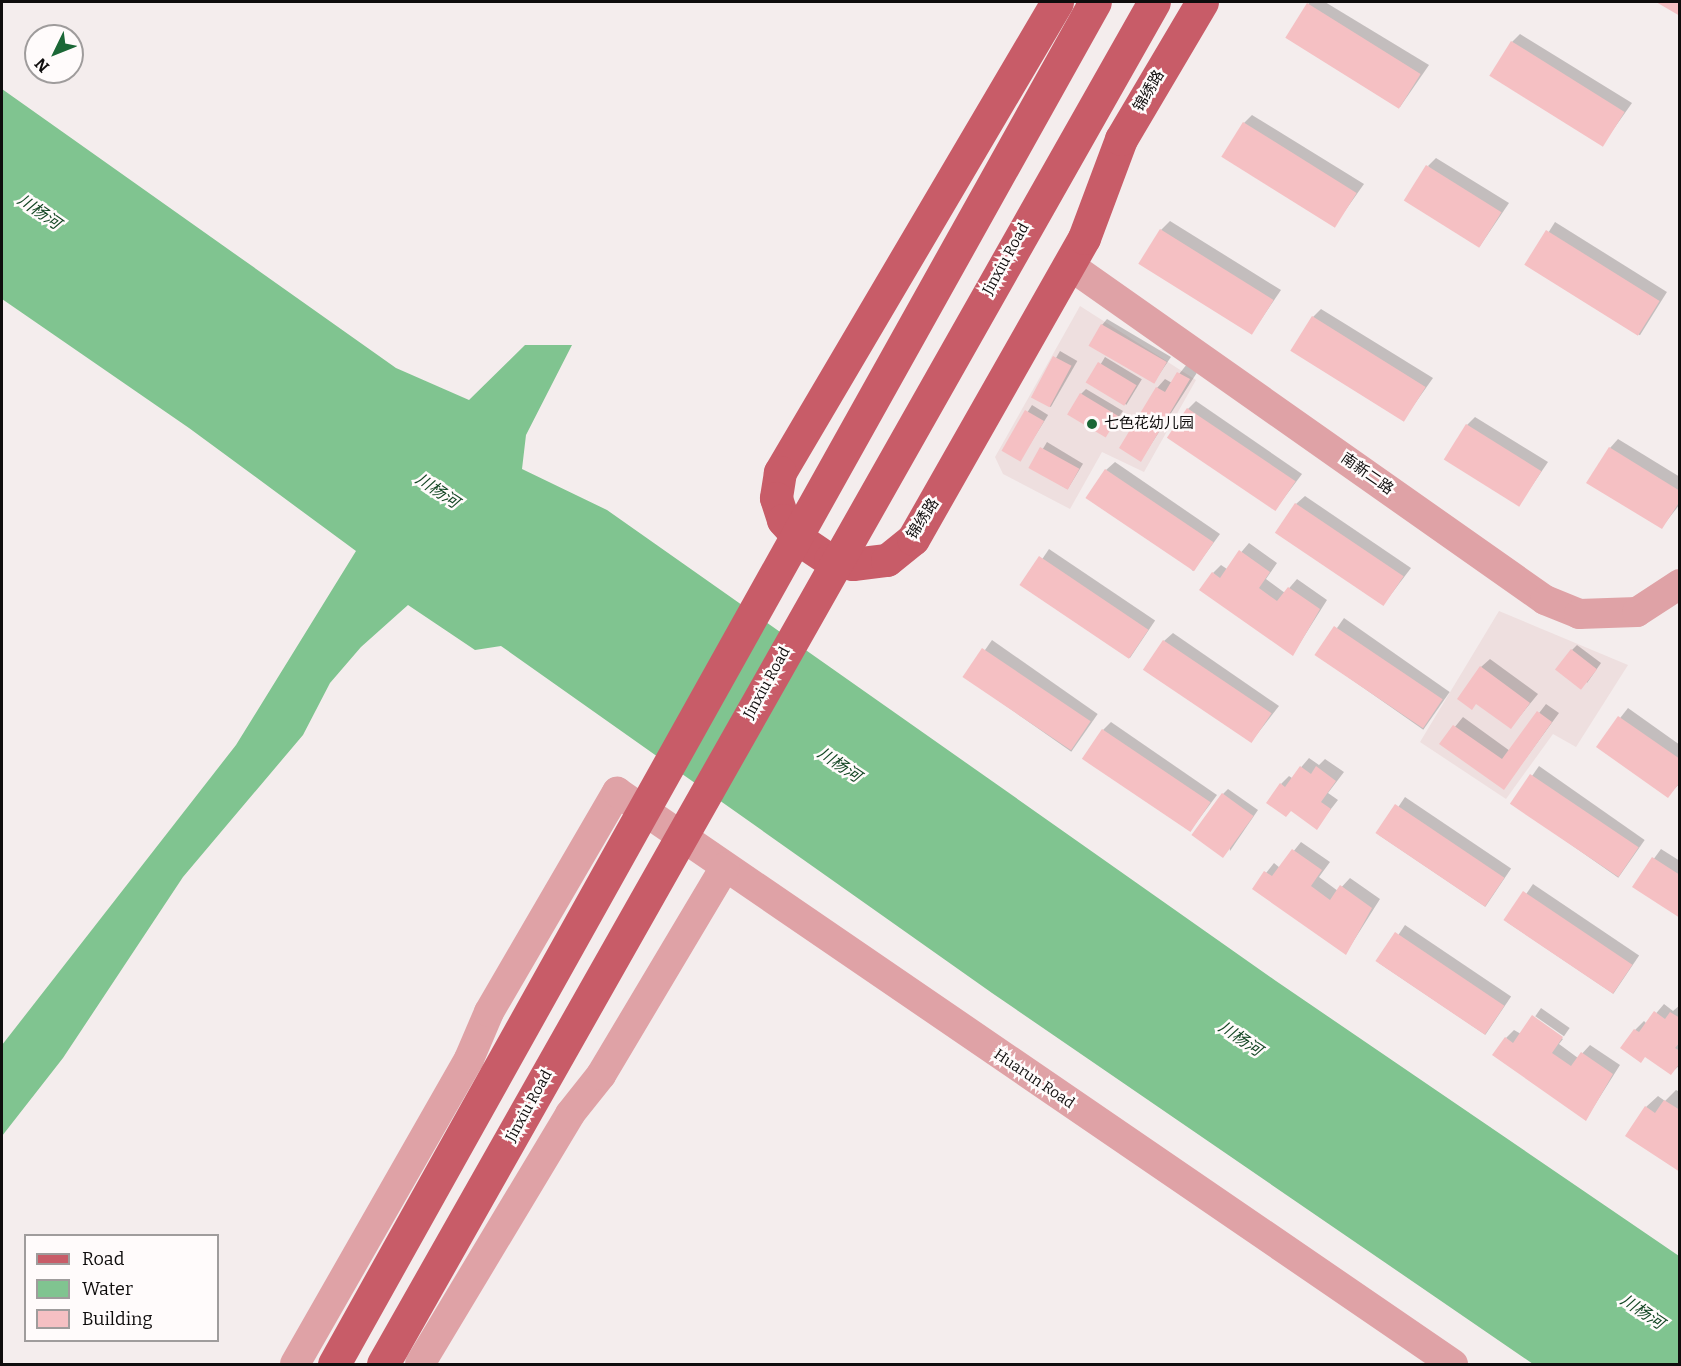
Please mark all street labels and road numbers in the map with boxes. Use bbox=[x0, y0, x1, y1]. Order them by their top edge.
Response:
street label: 锦绣路 bbox=[1130, 67, 1168, 115]
street label: Jinxiu Road bbox=[979, 220, 1033, 298]
street label: 南新二路 bbox=[1337, 449, 1397, 499]
street label: 锦绣路 bbox=[903, 495, 943, 543]
street label: Jinxiu Road bbox=[740, 644, 794, 722]
street label: Huarun Road bbox=[990, 1046, 1078, 1112]
street label: Jinxiu Road bbox=[502, 1067, 556, 1145]

